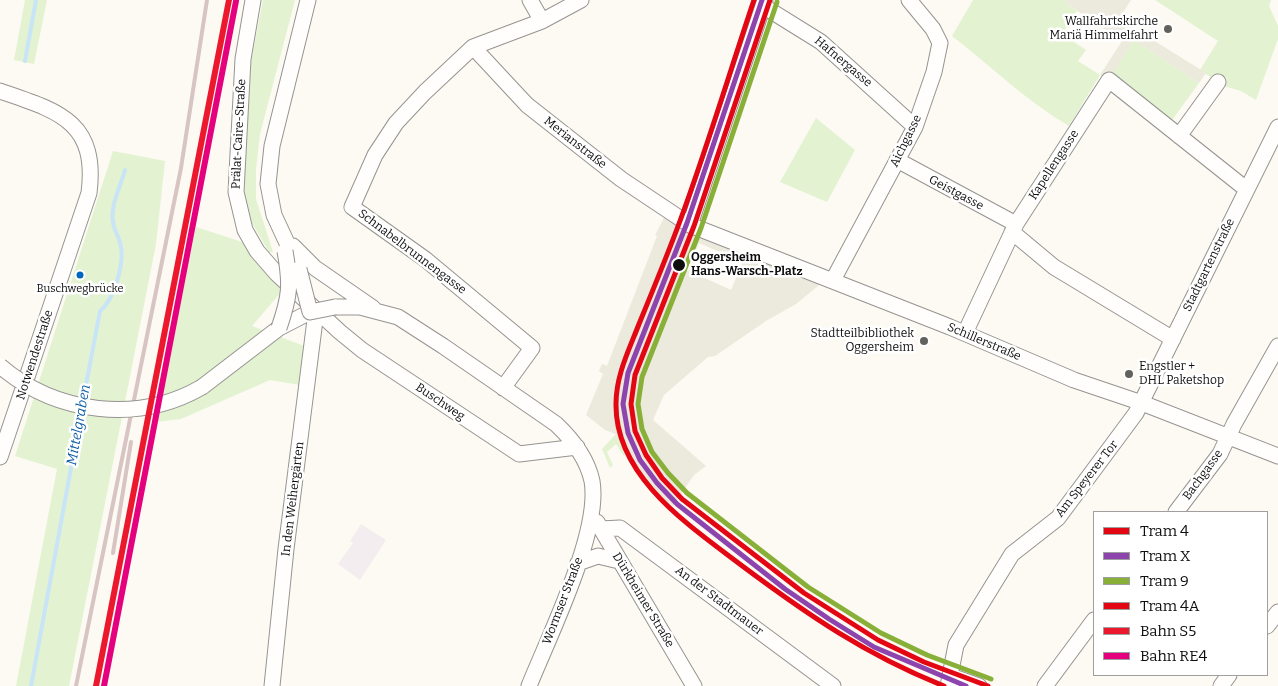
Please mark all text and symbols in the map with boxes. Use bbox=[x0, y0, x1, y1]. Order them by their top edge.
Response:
place label: Wallfahrtskirche Mariä Himmelfahrt bbox=[1050, 15, 1158, 43]
marker: Wallfahrtskirche Mariä Himmelfahrt bbox=[1162, 23, 1174, 35]
street label: Hafnergasse bbox=[811, 34, 875, 90]
street label: Prälat-Caire-Straße bbox=[229, 79, 249, 189]
street label: Aichgasse bbox=[887, 112, 925, 170]
street label: Merianstraße bbox=[541, 114, 609, 172]
street label: Kapellengasse bbox=[1026, 127, 1082, 203]
street label: Geistgasse bbox=[926, 173, 986, 213]
street label: Schnabelbrunnengasse bbox=[355, 207, 469, 297]
street label: Stadtgartenstraße bbox=[1180, 216, 1238, 314]
place label: Oggersheim Hans-Warsch-Platz bbox=[691, 251, 802, 279]
marker: Oggersheim Hans-Warsch-Platz bbox=[671, 257, 687, 273]
marker: Buschwegbrücke bbox=[75, 270, 85, 280]
place label: Buschwegbrücke bbox=[37, 282, 123, 296]
street label: Notwendestraße bbox=[14, 308, 56, 402]
street label: Schillerstraße bbox=[945, 320, 1023, 364]
place label: Stadtteilbibliothek Oggersheim bbox=[810, 327, 914, 355]
marker: Stadtteilbibliothek Oggersheim bbox=[918, 335, 930, 347]
place label: Engstler + DHL Paketshop bbox=[1139, 360, 1224, 388]
marker: Engstler + DHL Paketshop bbox=[1123, 368, 1135, 380]
street label: Buschweg bbox=[413, 380, 467, 424]
water label: Mittelgraben bbox=[64, 383, 94, 467]
street label: Am Speyerer Tor bbox=[1053, 438, 1121, 520]
street label: In den Weihergärten bbox=[279, 441, 307, 557]
street label: Bachgasse bbox=[1180, 447, 1226, 503]
legend bbox=[1093, 511, 1268, 676]
text: Tram 4 bbox=[1140, 522, 1189, 540]
text: Tram X bbox=[1140, 547, 1191, 565]
street label: Dürkheimer Straße bbox=[609, 550, 677, 650]
street label: Wormser Straße bbox=[540, 555, 586, 647]
street label: An der Stadtmauer bbox=[672, 563, 766, 639]
text: Tram 9 bbox=[1140, 572, 1189, 590]
text: Tram 4A bbox=[1140, 597, 1200, 615]
text: Bahn S5 bbox=[1140, 622, 1196, 640]
text: Bahn RE4 bbox=[1140, 647, 1207, 665]

